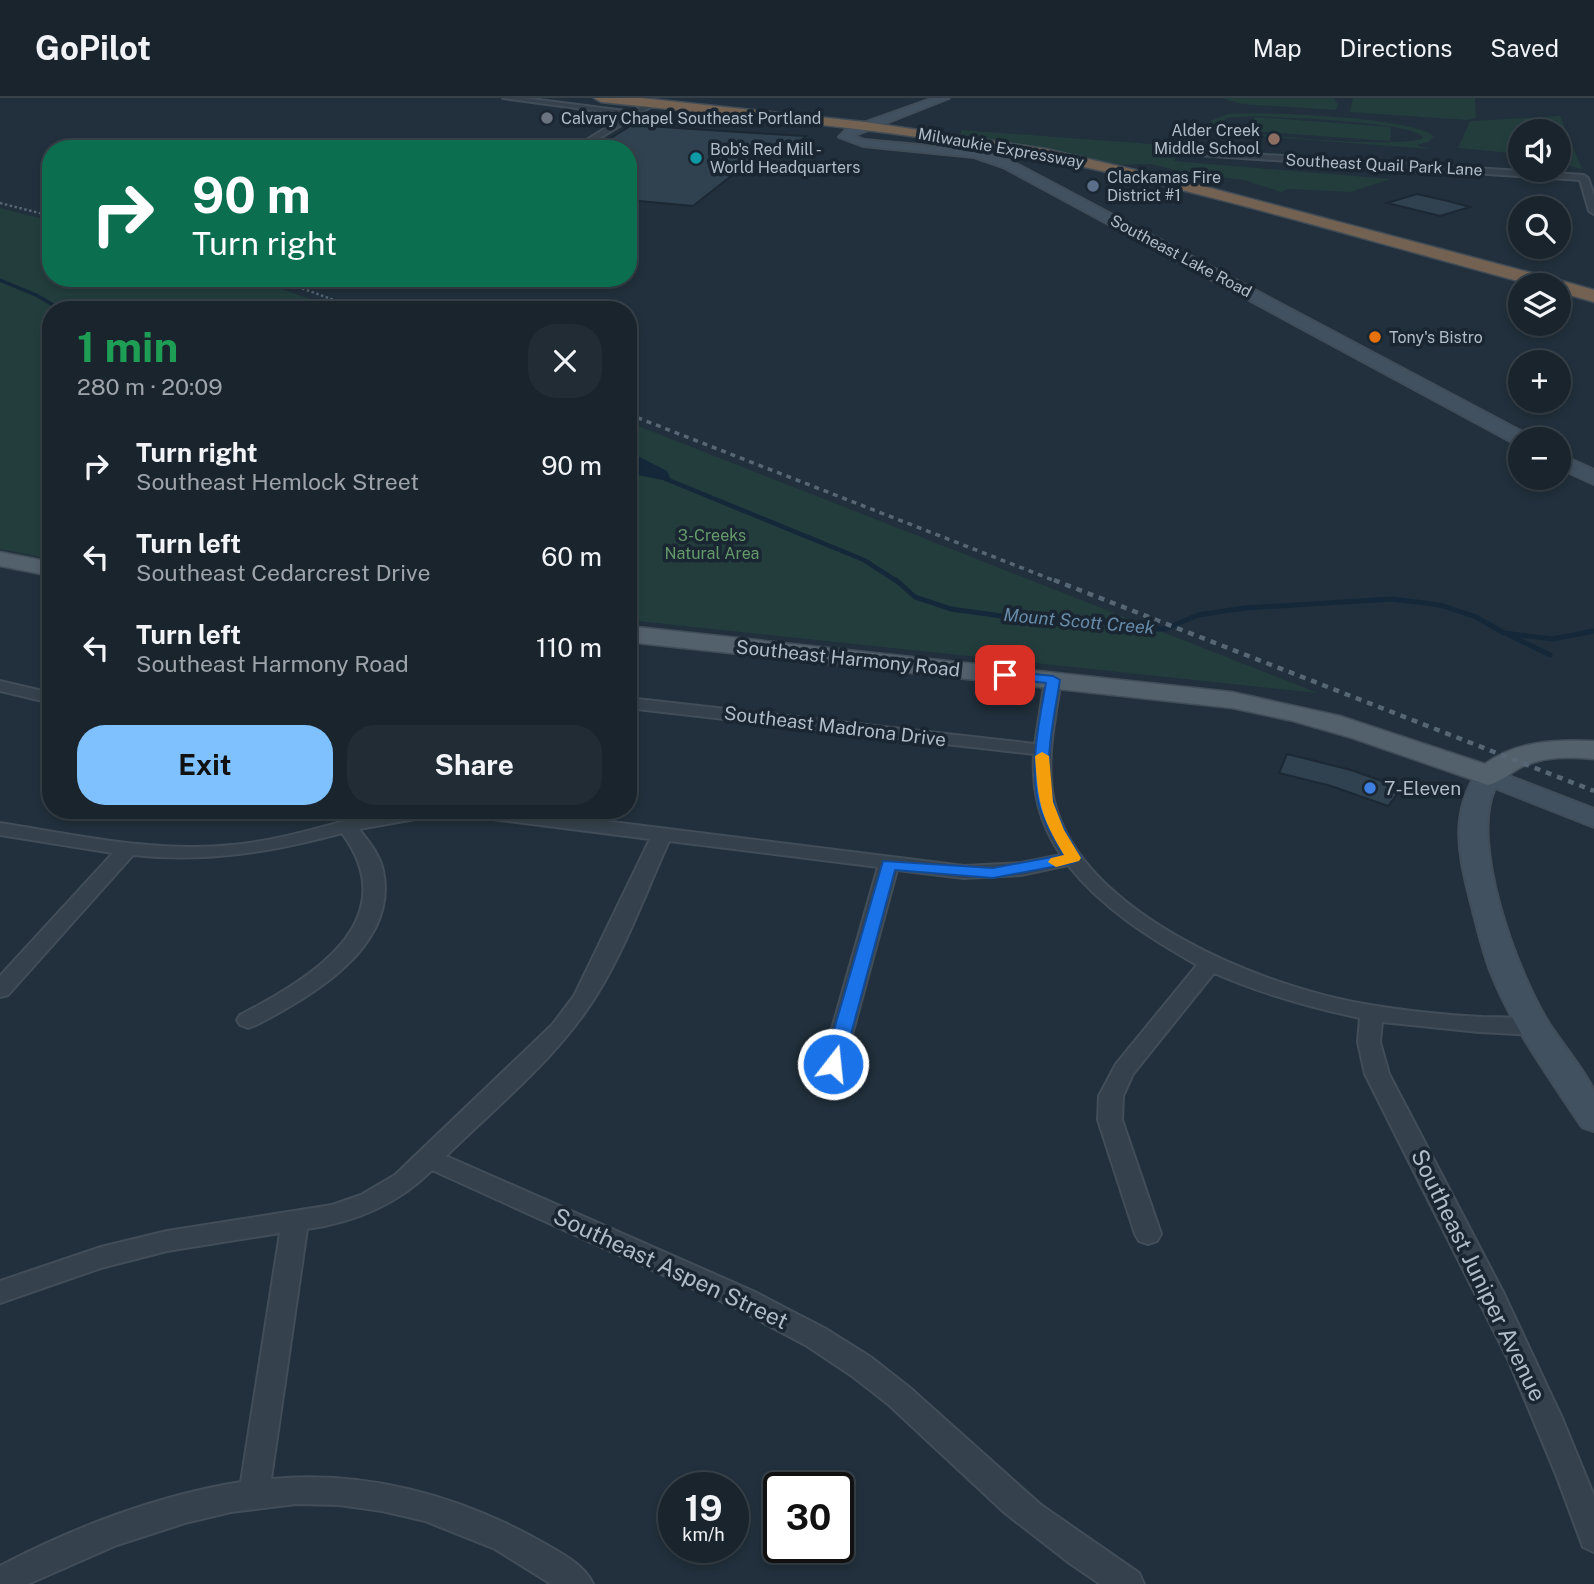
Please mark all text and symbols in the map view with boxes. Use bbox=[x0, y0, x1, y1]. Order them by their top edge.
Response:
text: GoPilot bbox=[35, 29, 151, 67]
text: Map bbox=[1253, 34, 1302, 62]
text: Directions bbox=[1340, 34, 1452, 62]
text: Saved bbox=[1490, 34, 1559, 62]
place label: Calvary Chapel Southeast Portland bbox=[561, 109, 821, 128]
marker: Calvary Chapel Southeast Portland bbox=[539, 110, 555, 126]
map controls bbox=[1508, 119, 1571, 490]
button: sound bbox=[1508, 119, 1571, 182]
place label: Alder Creek Middle School bbox=[1154, 121, 1260, 158]
street label: Milwaukie Expressway bbox=[917, 124, 1086, 172]
marker: Alder Creek Middle School bbox=[1266, 131, 1282, 147]
place label: Bob's Red Mill - World Headquarters bbox=[710, 140, 860, 177]
marker: Bob's Red Mill - World Headquarters bbox=[688, 150, 704, 166]
street label: Southeast Quail Park Lane bbox=[1285, 150, 1483, 180]
text: 90 m bbox=[192, 166, 311, 224]
icon: right bbox=[77, 168, 168, 259]
place label: Clackamas Fire District #1 bbox=[1107, 168, 1221, 205]
marker: Clackamas Fire District #1 bbox=[1085, 178, 1101, 194]
button: search bbox=[1508, 196, 1571, 259]
street label: Southeast Lake Road bbox=[1107, 211, 1255, 301]
text: Turn right bbox=[192, 225, 337, 262]
button: layers bbox=[1508, 273, 1571, 336]
text: 1 min bbox=[77, 322, 178, 371]
button: close bbox=[528, 324, 602, 398]
place label: Tony's Bistro bbox=[1389, 328, 1483, 347]
marker: Tony's Bistro bbox=[1367, 329, 1383, 345]
button: + bbox=[1508, 350, 1571, 413]
text: 280 m · 20:09 bbox=[77, 373, 223, 400]
button: − bbox=[1508, 427, 1571, 490]
text: Turn right bbox=[136, 437, 258, 468]
icon: right bbox=[77, 447, 115, 485]
text: 90 m bbox=[541, 450, 602, 481]
text: Southeast Hemlock Street bbox=[136, 468, 419, 495]
park label: 3-Creeks Natural Area bbox=[665, 526, 759, 563]
text: Turn left bbox=[136, 528, 241, 559]
icon: left bbox=[77, 538, 115, 576]
text: 60 m bbox=[541, 541, 602, 572]
text: Southeast Cedarcrest Drive bbox=[136, 559, 430, 586]
water label: Mount Scott Creek bbox=[1003, 604, 1156, 638]
text: Turn left bbox=[136, 619, 241, 650]
icon: left bbox=[77, 629, 115, 667]
text: 110 m bbox=[536, 632, 602, 663]
street label: Southeast Harmony Road bbox=[735, 635, 961, 681]
pin bbox=[975, 645, 1035, 705]
text: Southeast Harmony Road bbox=[136, 650, 409, 677]
icon: arrive bbox=[986, 656, 1024, 694]
street label: Southeast Madrona Drive bbox=[723, 701, 947, 751]
button: Exit bbox=[77, 725, 333, 805]
button: Share bbox=[347, 725, 602, 805]
place label: 7-Eleven bbox=[1384, 777, 1461, 799]
marker: 7-Eleven bbox=[1362, 780, 1378, 796]
position arrow bbox=[796, 1027, 870, 1101]
street label: Southeast Juniper Avenue bbox=[1406, 1145, 1552, 1405]
street label: Southeast Aspen Street bbox=[549, 1202, 793, 1334]
speed limit sign: 30 bbox=[763, 1472, 854, 1563]
text: 19 bbox=[684, 1488, 723, 1529]
text: km/h bbox=[682, 1524, 725, 1545]

